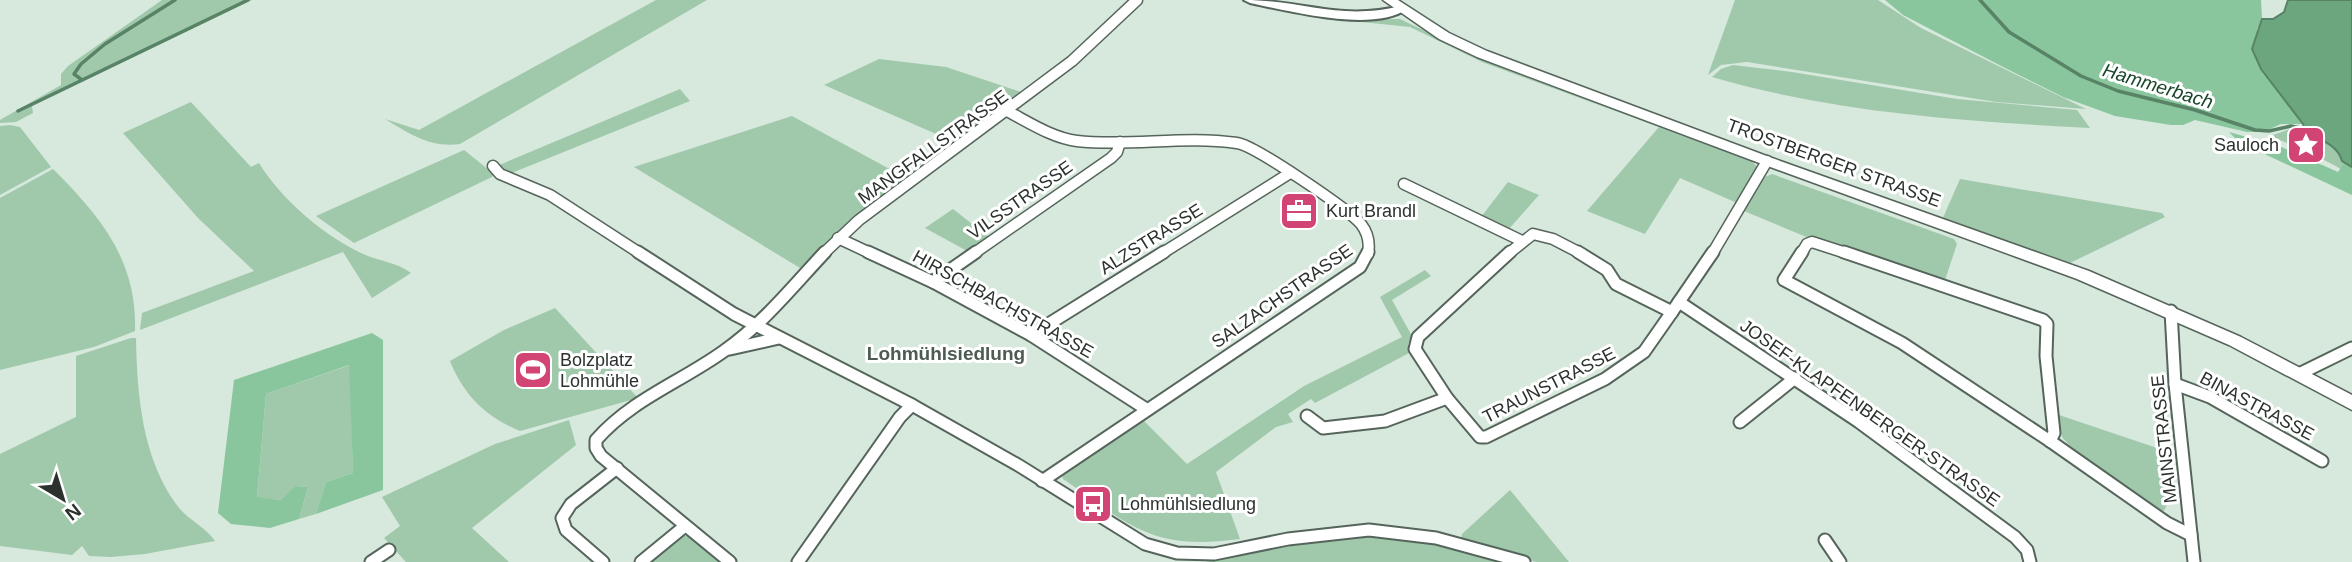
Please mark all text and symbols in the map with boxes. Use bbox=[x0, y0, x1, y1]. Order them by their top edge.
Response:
water label: Hammerbach bbox=[2100, 59, 2216, 113]
street label: MANGFALLSTRASSE bbox=[854, 86, 1012, 208]
street label: TROSTBERGER STRASSE bbox=[1724, 115, 1944, 211]
place icon: Sauloch bbox=[2285, 124, 2327, 166]
place label: Sauloch bbox=[2214, 135, 2279, 155]
street label: VILSSTRASSE bbox=[964, 157, 1076, 243]
office icon: Kurt Brandl bbox=[1278, 190, 1320, 232]
street label: ALZSTRASSE bbox=[1096, 200, 1206, 278]
place label: Kurt Brandl bbox=[1326, 201, 1416, 221]
street label: SALZACHSTRASSE bbox=[1208, 240, 1356, 352]
street label: HIRSCHBACHSTRASSE bbox=[909, 246, 1097, 362]
street label: JOSEF-KLAPFENBERGER-STRASSE bbox=[1736, 315, 2004, 511]
district label: Lohmühlsiedlung bbox=[867, 343, 1025, 364]
street label: TRAUNSTRASSE bbox=[1479, 343, 1619, 427]
sports icon: Bolzplatz Lohmühle bbox=[512, 349, 554, 391]
place label: Bolzplatz Lohmühle bbox=[560, 350, 639, 391]
street label: BINASTRASSE bbox=[2197, 368, 2317, 444]
street label: MAINSTRASSE bbox=[2147, 374, 2181, 504]
north arrow bbox=[28, 464, 98, 534]
bus stop icon: Lohmühlsiedlung bbox=[1072, 483, 1114, 525]
place label: Lohmühlsiedlung bbox=[1120, 494, 1256, 514]
text: N bbox=[61, 500, 85, 525]

